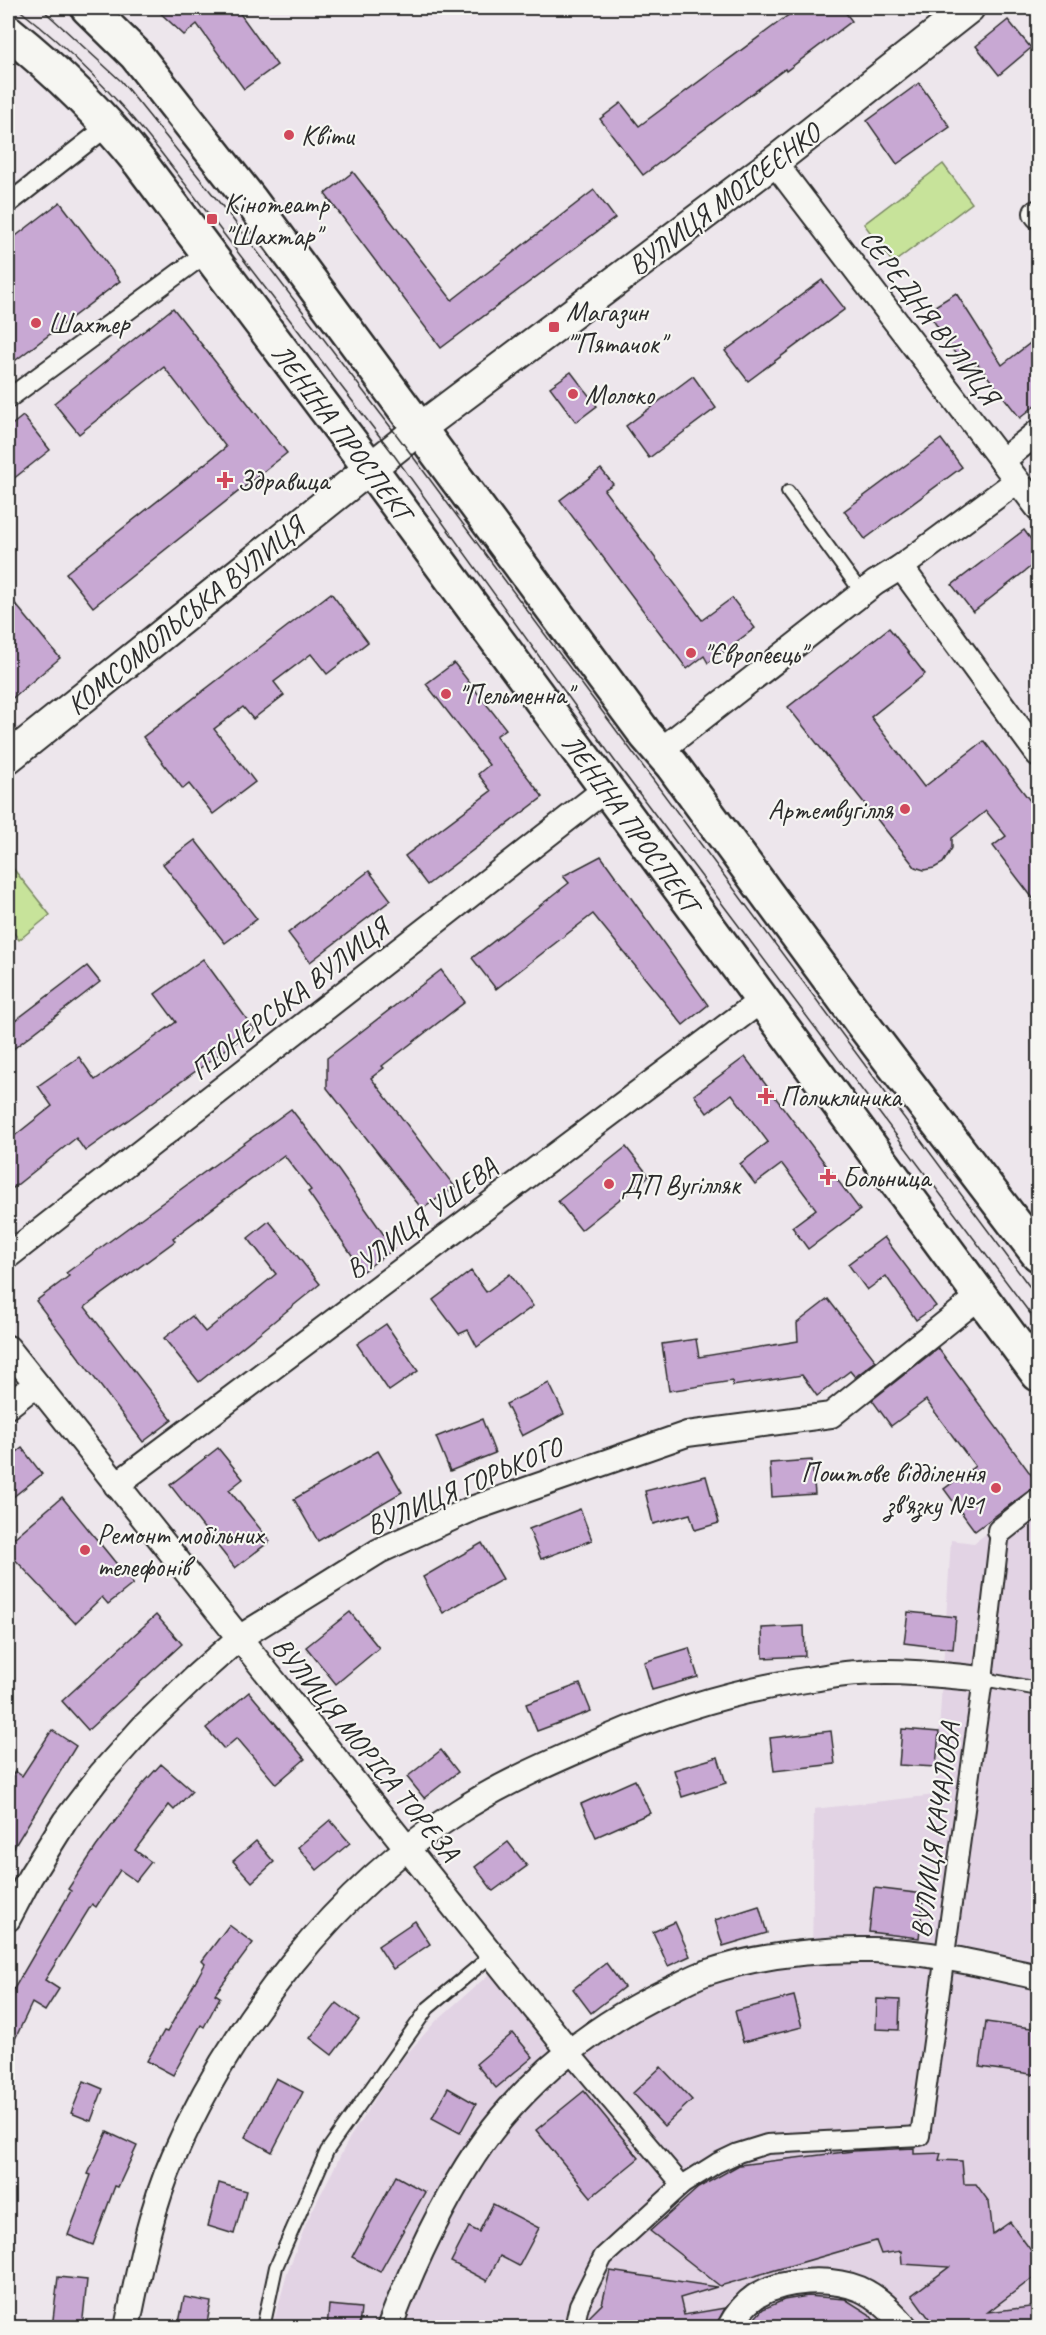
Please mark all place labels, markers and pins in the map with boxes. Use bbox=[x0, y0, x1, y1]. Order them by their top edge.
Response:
place label: Квіти bbox=[301, 118, 355, 153]
marker: Квіти bbox=[282, 128, 296, 142]
place label: Кінотеатр "Шахтар" bbox=[224, 186, 330, 253]
marker: Кінотеатр "Шахтар" bbox=[205, 212, 219, 226]
place label: Магазин "'Пятачок" bbox=[566, 294, 671, 361]
place label: Шахтер bbox=[48, 306, 132, 341]
marker: Шахтер bbox=[29, 316, 43, 330]
marker: Магазин "'Пятачок" bbox=[547, 320, 561, 334]
place label: Молоко bbox=[585, 377, 656, 412]
marker: Молоко bbox=[566, 387, 580, 401]
place label: Здравица bbox=[237, 463, 332, 498]
marker: Здравица bbox=[218, 473, 232, 487]
place label: "Європеєць" bbox=[703, 636, 811, 671]
marker: "Європеєць" bbox=[684, 646, 698, 660]
place label: "Пельменна" bbox=[458, 677, 578, 712]
marker: "Пельменна" bbox=[439, 687, 453, 701]
place label: Артемвугілля bbox=[768, 792, 894, 827]
marker: Артемвугілля bbox=[898, 802, 912, 816]
place label: Поликлиника bbox=[780, 1079, 903, 1114]
marker: Поликлиника bbox=[757, 1087, 775, 1105]
place label: Больница bbox=[842, 1160, 933, 1195]
place label: ДП Вугілляк bbox=[621, 1167, 742, 1202]
marker: Больница bbox=[819, 1168, 837, 1186]
marker: ДП Вугілляк bbox=[602, 1177, 616, 1191]
place label: Поштове відділення зв'язку №1 bbox=[801, 1455, 986, 1523]
marker: Поштове відділення зв'язку №1 bbox=[989, 1481, 1003, 1495]
place label: Ремонт мобільних телефонів bbox=[97, 1517, 266, 1584]
marker: Ремонт мобільних телефонів bbox=[78, 1543, 92, 1557]

